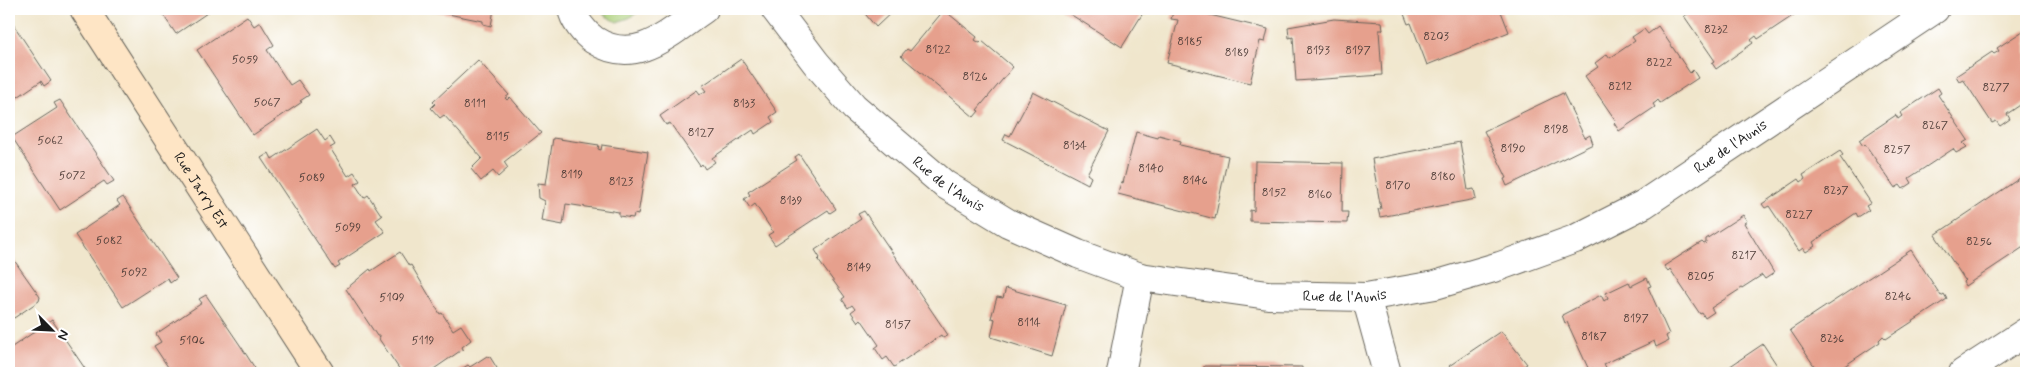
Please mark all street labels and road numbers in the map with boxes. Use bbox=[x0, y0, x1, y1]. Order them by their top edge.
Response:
street label: Rue de l'Aunis bbox=[1690, 115, 1772, 179]
street label: Rue Jarry Est bbox=[168, 149, 233, 233]
street label: Rue de l'Aunis bbox=[908, 152, 988, 217]
street label: Rue de l'Aunis bbox=[1302, 285, 1389, 308]

